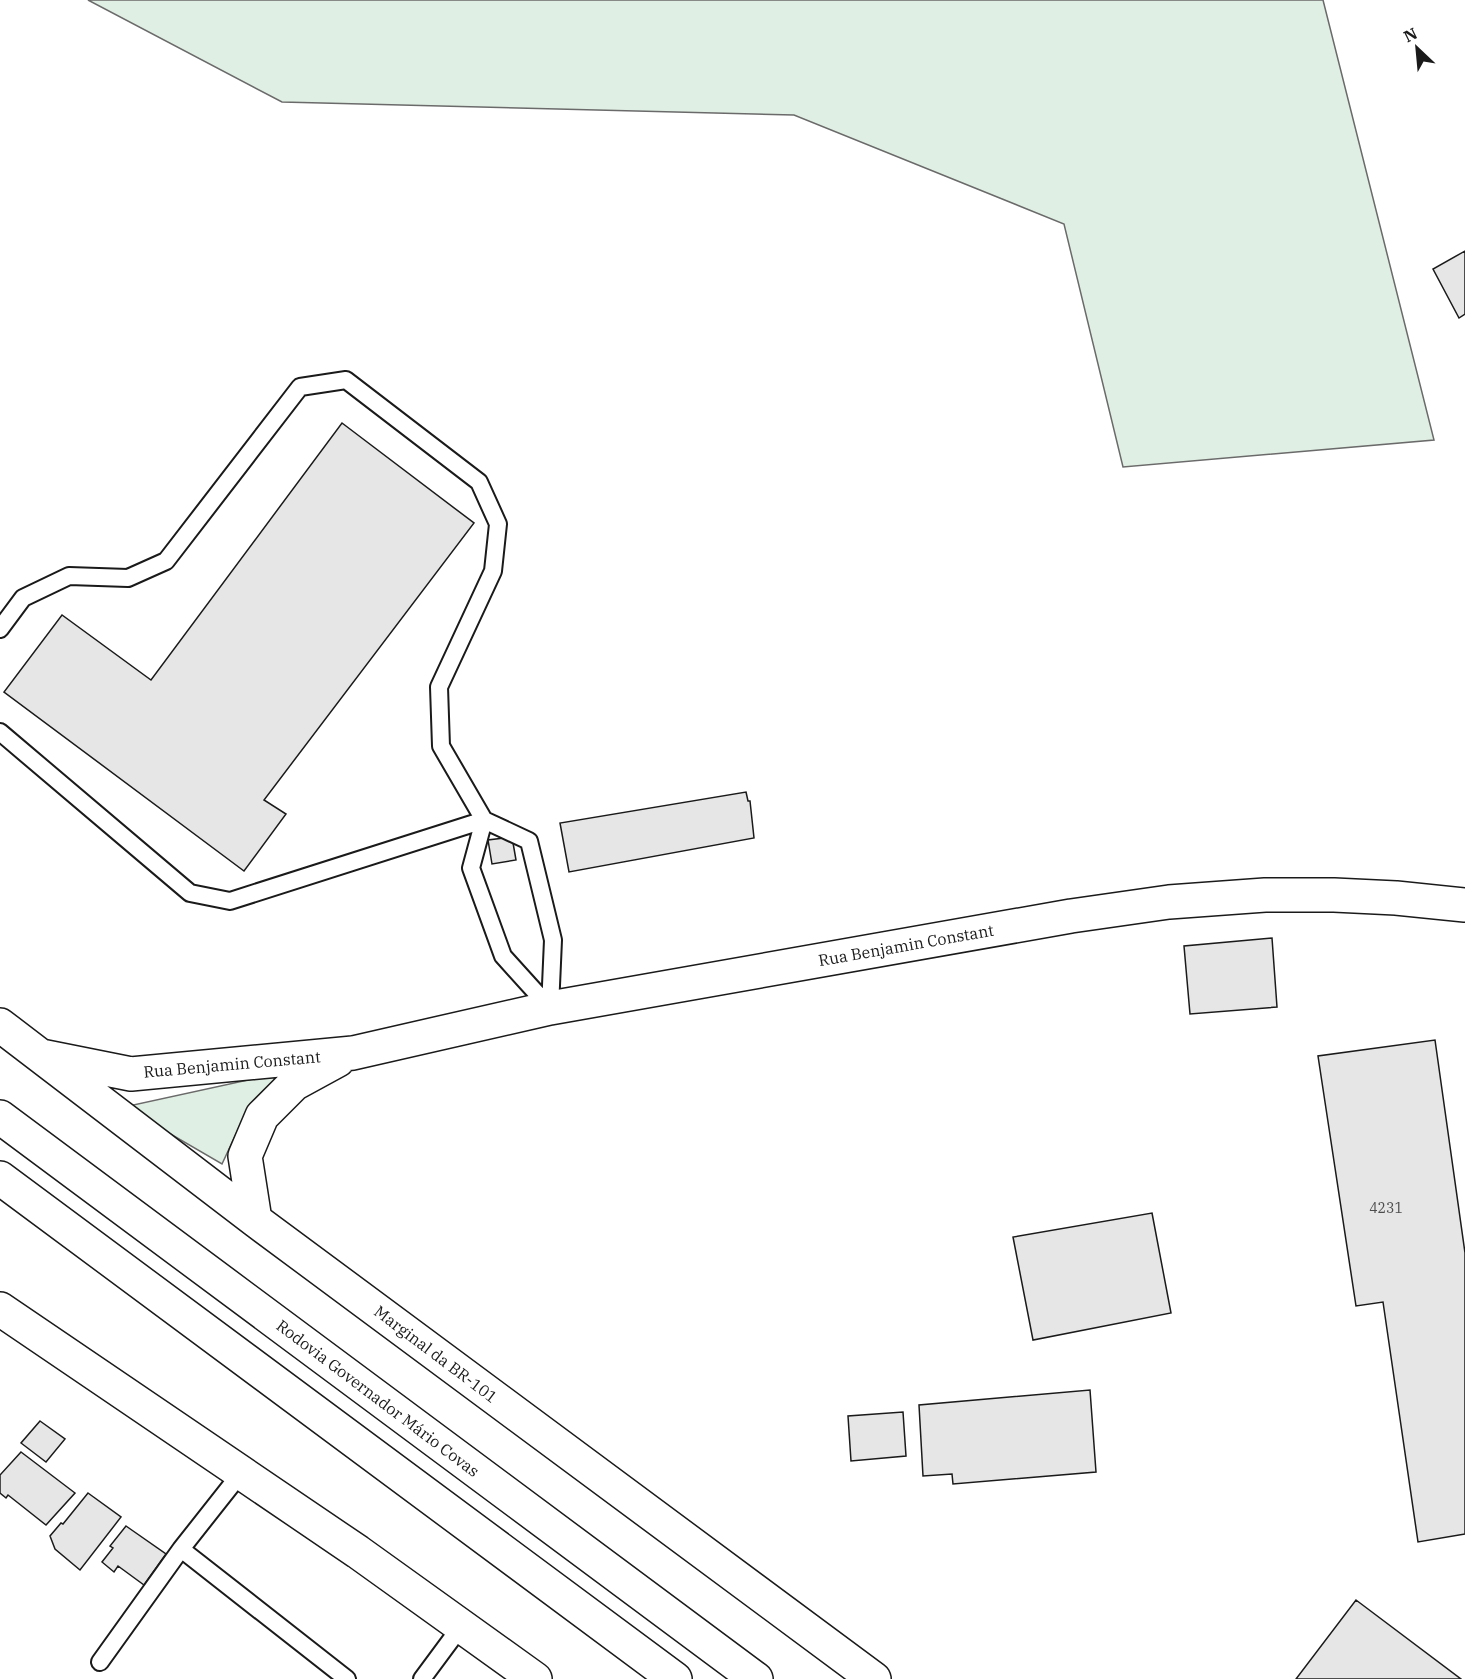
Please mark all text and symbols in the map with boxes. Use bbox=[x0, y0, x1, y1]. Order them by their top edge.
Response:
north arrow bbox=[1387, 18, 1447, 78]
text: N bbox=[1400, 23, 1420, 46]
street label: Rua Benjamin Constant bbox=[817, 920, 996, 970]
street label: Rua Benjamin Constant bbox=[143, 1046, 322, 1082]
house number: 4231 bbox=[1369, 1199, 1403, 1217]
street label: Marginal da BR-101 bbox=[370, 1301, 502, 1407]
street label: Rodovia Governador Mário Covas bbox=[273, 1315, 483, 1481]

